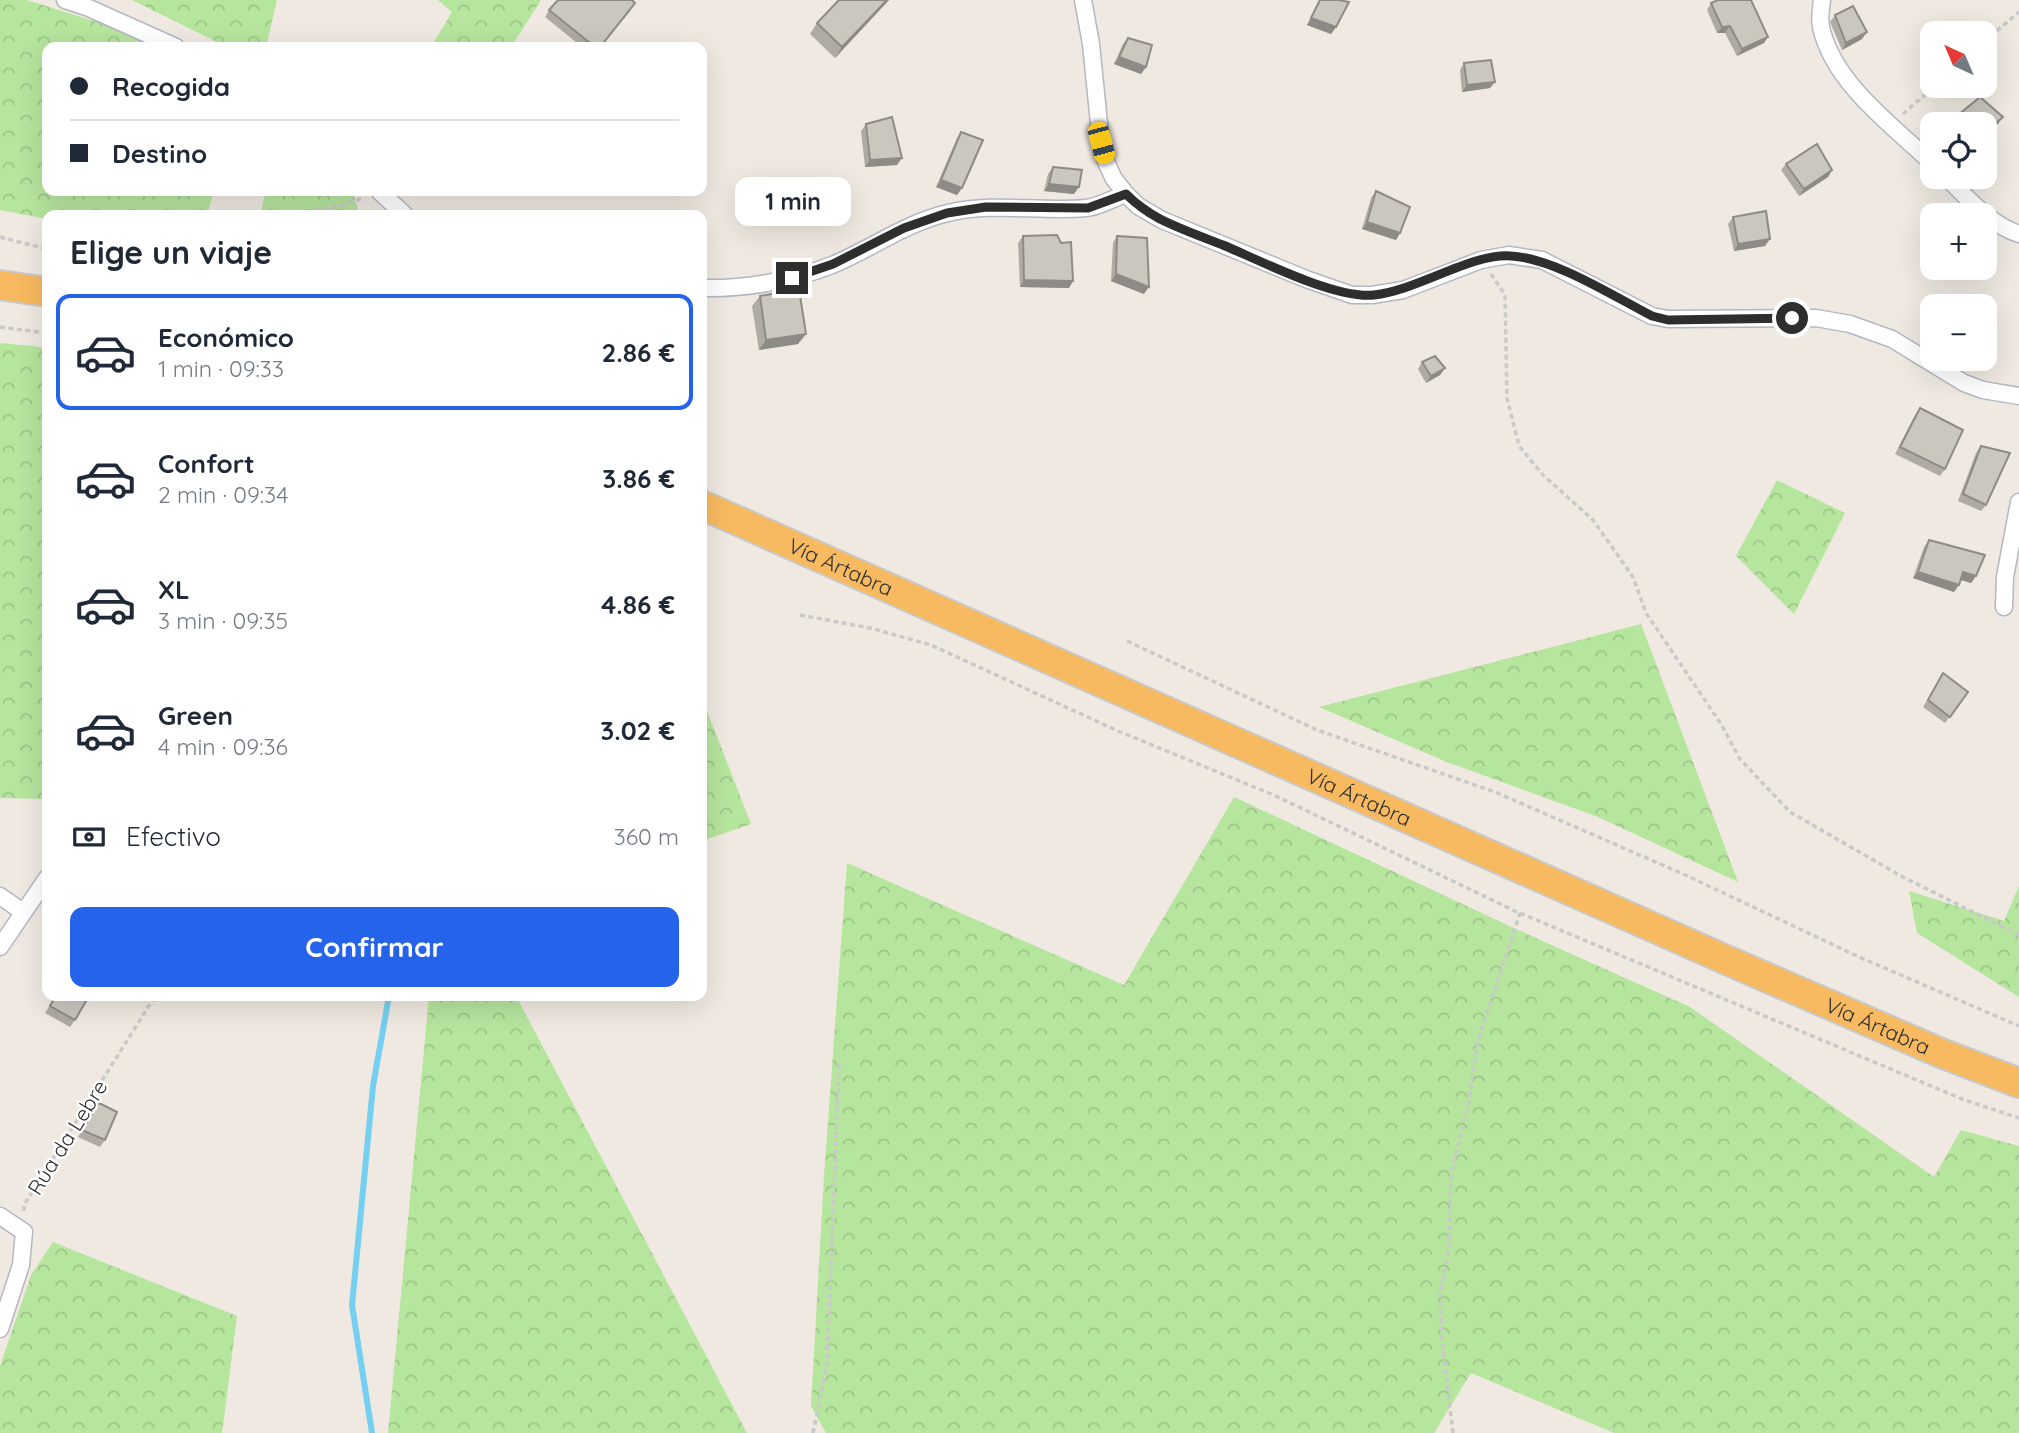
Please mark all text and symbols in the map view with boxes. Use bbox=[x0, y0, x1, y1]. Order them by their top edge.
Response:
north arrow bbox=[1920, 21, 1997, 98]
map controls bbox=[1920, 21, 1997, 371]
text: Recogida bbox=[112, 70, 230, 103]
button: locate bbox=[1920, 112, 1997, 189]
car bbox=[1086, 120, 1117, 166]
text: Destino bbox=[112, 137, 207, 170]
callout: 1 min bbox=[734, 176, 850, 226]
text: 1 min bbox=[765, 187, 821, 216]
button: + bbox=[1920, 203, 1997, 280]
text: Elige un viaje bbox=[70, 232, 272, 272]
route end bbox=[776, 262, 808, 294]
button: − bbox=[1920, 294, 1997, 371]
route start bbox=[1776, 302, 1808, 334]
icon: car bbox=[74, 321, 137, 384]
text: Económico bbox=[158, 321, 294, 354]
text: 2.86 € bbox=[602, 336, 675, 369]
text: 1 min · 09:33 bbox=[158, 354, 284, 383]
icon: car bbox=[74, 447, 137, 510]
text: Confort bbox=[158, 447, 255, 480]
text: 3.86 € bbox=[602, 462, 675, 495]
text: 2 min · 09:34 bbox=[158, 480, 288, 509]
street label: Vía Ártabra bbox=[785, 532, 897, 601]
icon: car bbox=[74, 573, 137, 636]
text: XL bbox=[158, 573, 190, 606]
text: 4.86 € bbox=[601, 588, 675, 621]
text: 3 min · 09:35 bbox=[158, 606, 288, 635]
icon: car bbox=[74, 699, 137, 762]
text: Green bbox=[158, 699, 233, 732]
text: 3.02 € bbox=[600, 714, 675, 747]
text: 4 min · 09:36 bbox=[158, 732, 288, 761]
street label: Vía Ártabra bbox=[1303, 762, 1415, 831]
icon: cash bbox=[70, 818, 108, 856]
text: Efectivo bbox=[126, 820, 221, 853]
text: 360 m bbox=[614, 822, 679, 851]
button: Confirmar bbox=[70, 907, 679, 987]
street label: Vía Ártabra bbox=[1821, 991, 1934, 1060]
street label: Rúa da Lebre bbox=[21, 1075, 113, 1199]

